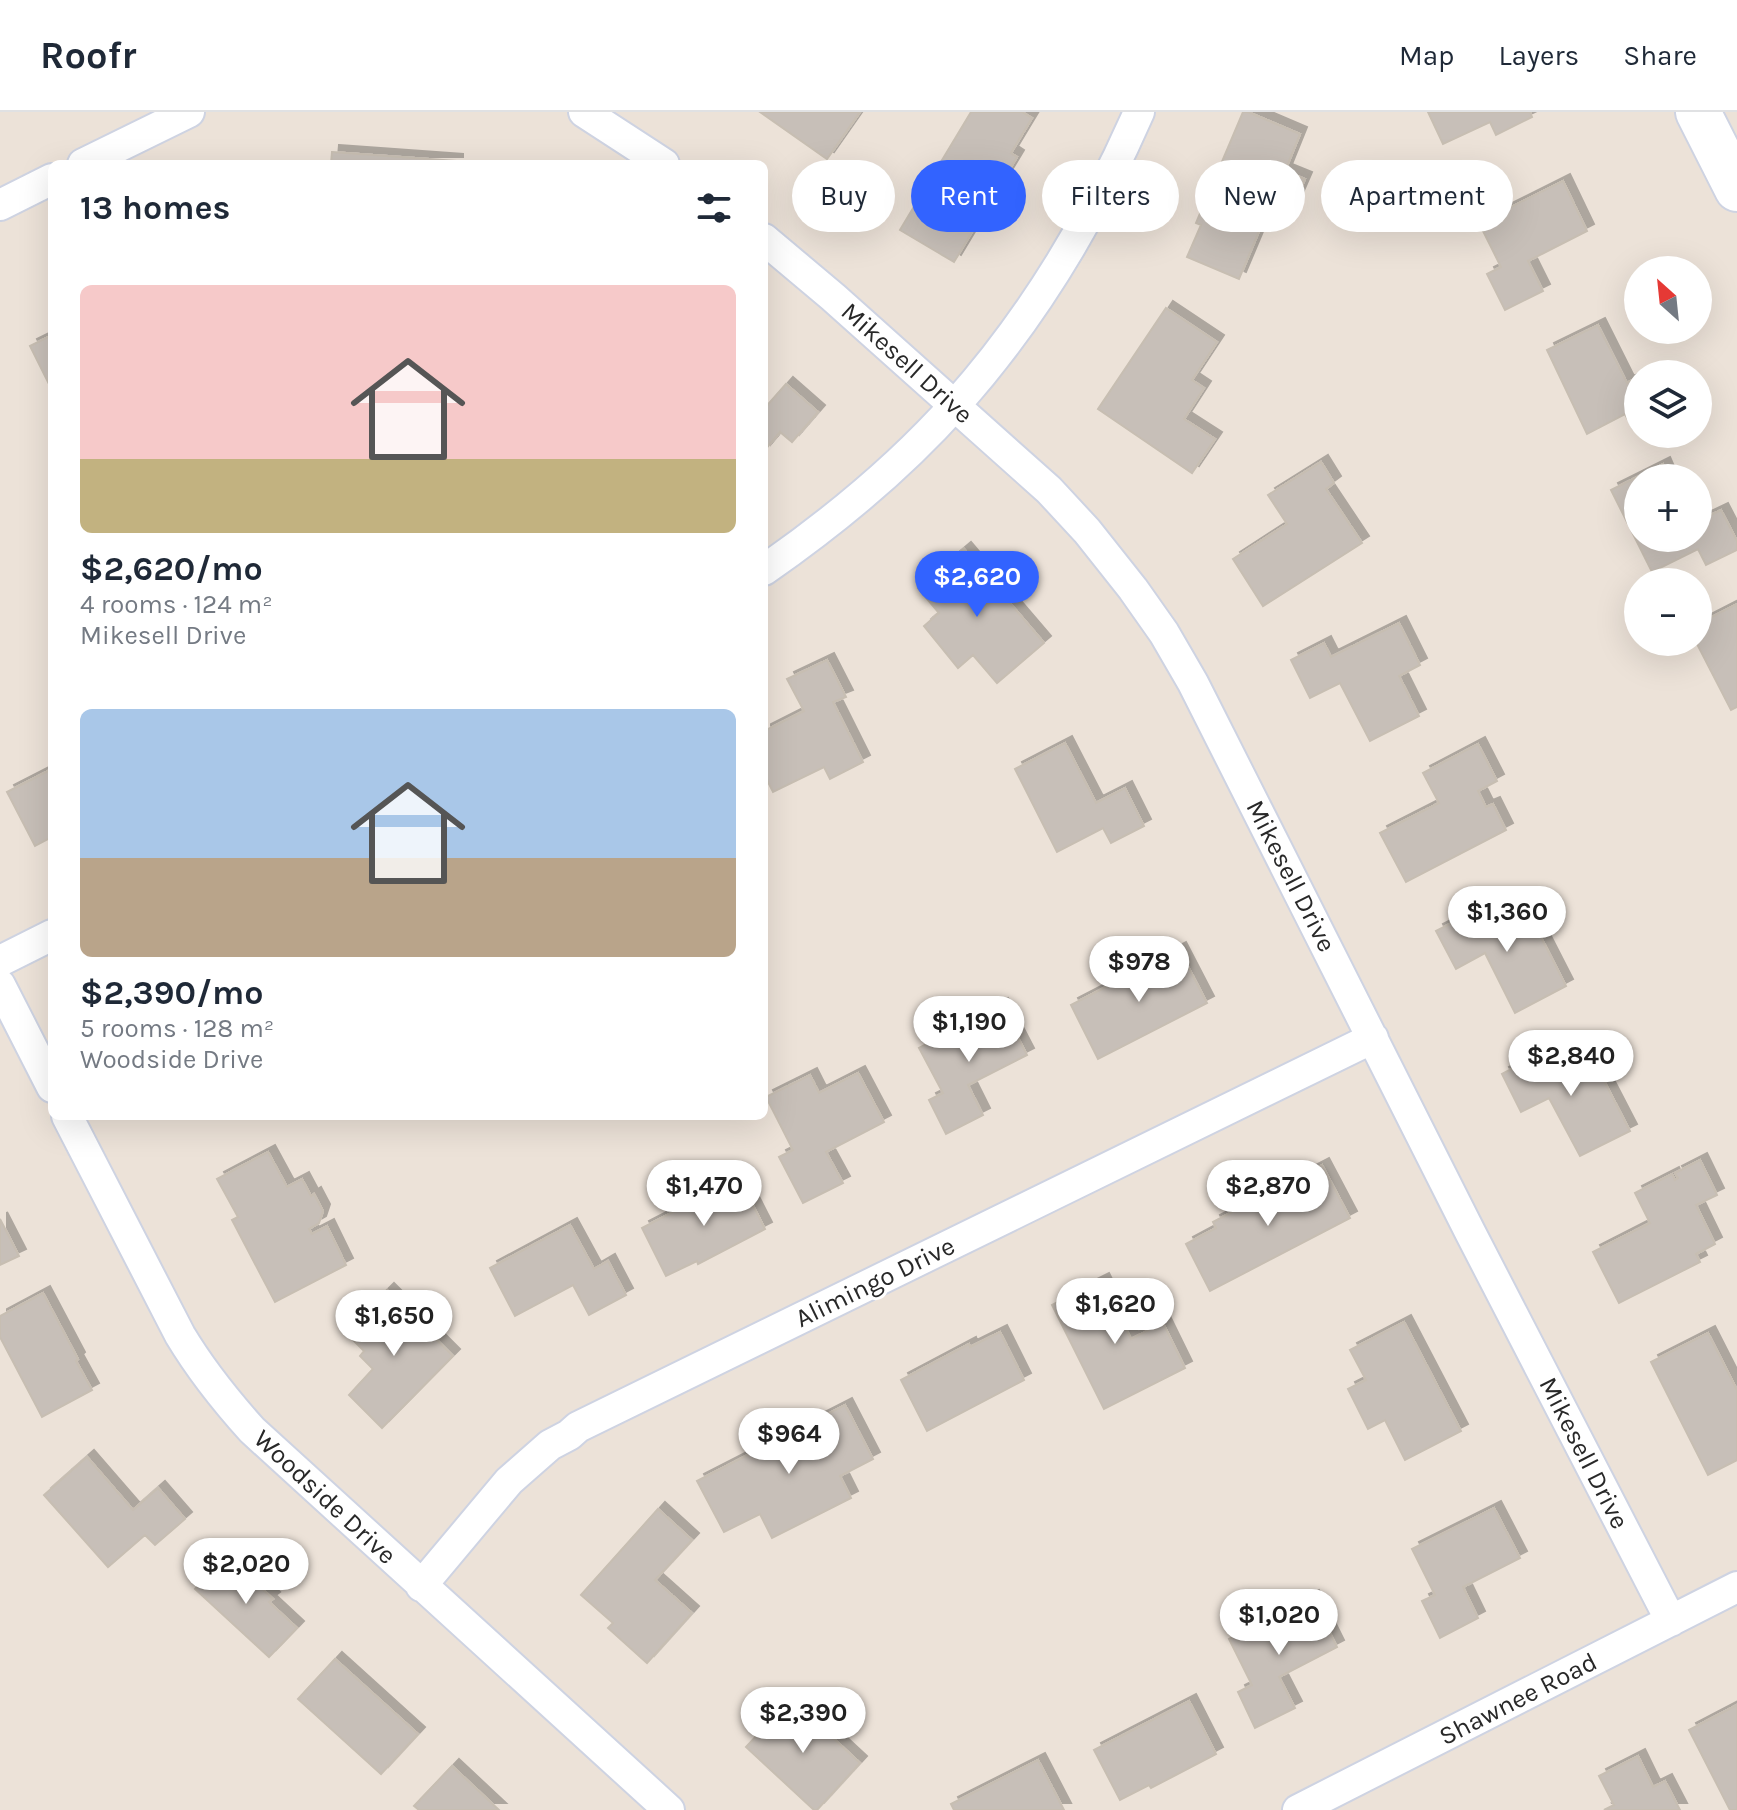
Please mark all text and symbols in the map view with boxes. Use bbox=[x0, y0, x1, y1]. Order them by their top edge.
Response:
text: Roofr bbox=[40, 33, 136, 78]
text: Map bbox=[1399, 39, 1454, 72]
text: Layers bbox=[1498, 39, 1579, 72]
text: Share bbox=[1623, 39, 1697, 72]
chip: Buy bbox=[792, 160, 895, 232]
chip: Rent bbox=[911, 160, 1026, 232]
chip: Filters bbox=[1042, 160, 1179, 232]
chip: New bbox=[1195, 160, 1305, 232]
chip: Apartment bbox=[1321, 160, 1513, 232]
icon: filters bbox=[692, 186, 736, 230]
text: 13 homes bbox=[80, 188, 231, 228]
north arrow bbox=[1624, 256, 1712, 344]
map controls bbox=[1624, 256, 1712, 656]
street label: Mikesell Drive bbox=[835, 296, 979, 430]
icon: home bbox=[336, 337, 480, 481]
button: layers bbox=[1624, 360, 1712, 448]
button: + bbox=[1624, 464, 1712, 552]
text: $2,620/mo bbox=[80, 549, 263, 589]
pin: $2,620 bbox=[912, 551, 1042, 619]
text: $2,620 bbox=[933, 561, 1021, 592]
button: − bbox=[1624, 568, 1712, 656]
text: 4 rooms · 124 m² bbox=[80, 589, 273, 620]
text: Mikesell Drive bbox=[80, 620, 246, 651]
icon: home bbox=[336, 761, 480, 905]
street label: Mikesell Drive bbox=[1239, 795, 1343, 957]
pin: $1,360 bbox=[1442, 886, 1572, 954]
text: $1,360 bbox=[1466, 896, 1548, 927]
pin: $978 bbox=[1092, 936, 1186, 1004]
text: $978 bbox=[1107, 946, 1171, 977]
text: $2,390/mo bbox=[80, 973, 264, 1013]
pin: $1,190 bbox=[904, 996, 1034, 1064]
text: $1,190 bbox=[931, 1006, 1007, 1037]
text: 5 rooms · 128 m² bbox=[80, 1013, 274, 1044]
pin: $2,840 bbox=[1506, 1030, 1636, 1098]
text: $2,840 bbox=[1527, 1040, 1615, 1071]
text: Woodside Drive bbox=[80, 1044, 263, 1075]
pin: $1,470 bbox=[639, 1160, 769, 1228]
pin: $2,870 bbox=[1203, 1160, 1333, 1228]
text: $1,470 bbox=[665, 1170, 743, 1201]
text: $2,870 bbox=[1225, 1170, 1311, 1201]
street label: Alimingo Drive bbox=[790, 1230, 960, 1334]
pin: $1,620 bbox=[1050, 1278, 1180, 1346]
text: $1,620 bbox=[1074, 1288, 1156, 1319]
pin: $1,650 bbox=[329, 1290, 459, 1358]
text: $1,650 bbox=[353, 1300, 435, 1331]
street label: Mikesell Drive bbox=[1532, 1372, 1636, 1534]
pin: $964 bbox=[742, 1408, 836, 1476]
text: $964 bbox=[756, 1418, 822, 1449]
street label: Woodside Drive bbox=[247, 1423, 403, 1571]
pin: $2,020 bbox=[181, 1538, 311, 1606]
text: $2,020 bbox=[202, 1548, 290, 1579]
pin: $1,020 bbox=[1214, 1589, 1344, 1657]
text: $1,020 bbox=[1238, 1599, 1320, 1630]
street label: Shawnee Road bbox=[1434, 1646, 1602, 1752]
pin: $2,390 bbox=[738, 1687, 868, 1755]
text: $2,390 bbox=[759, 1697, 847, 1728]

